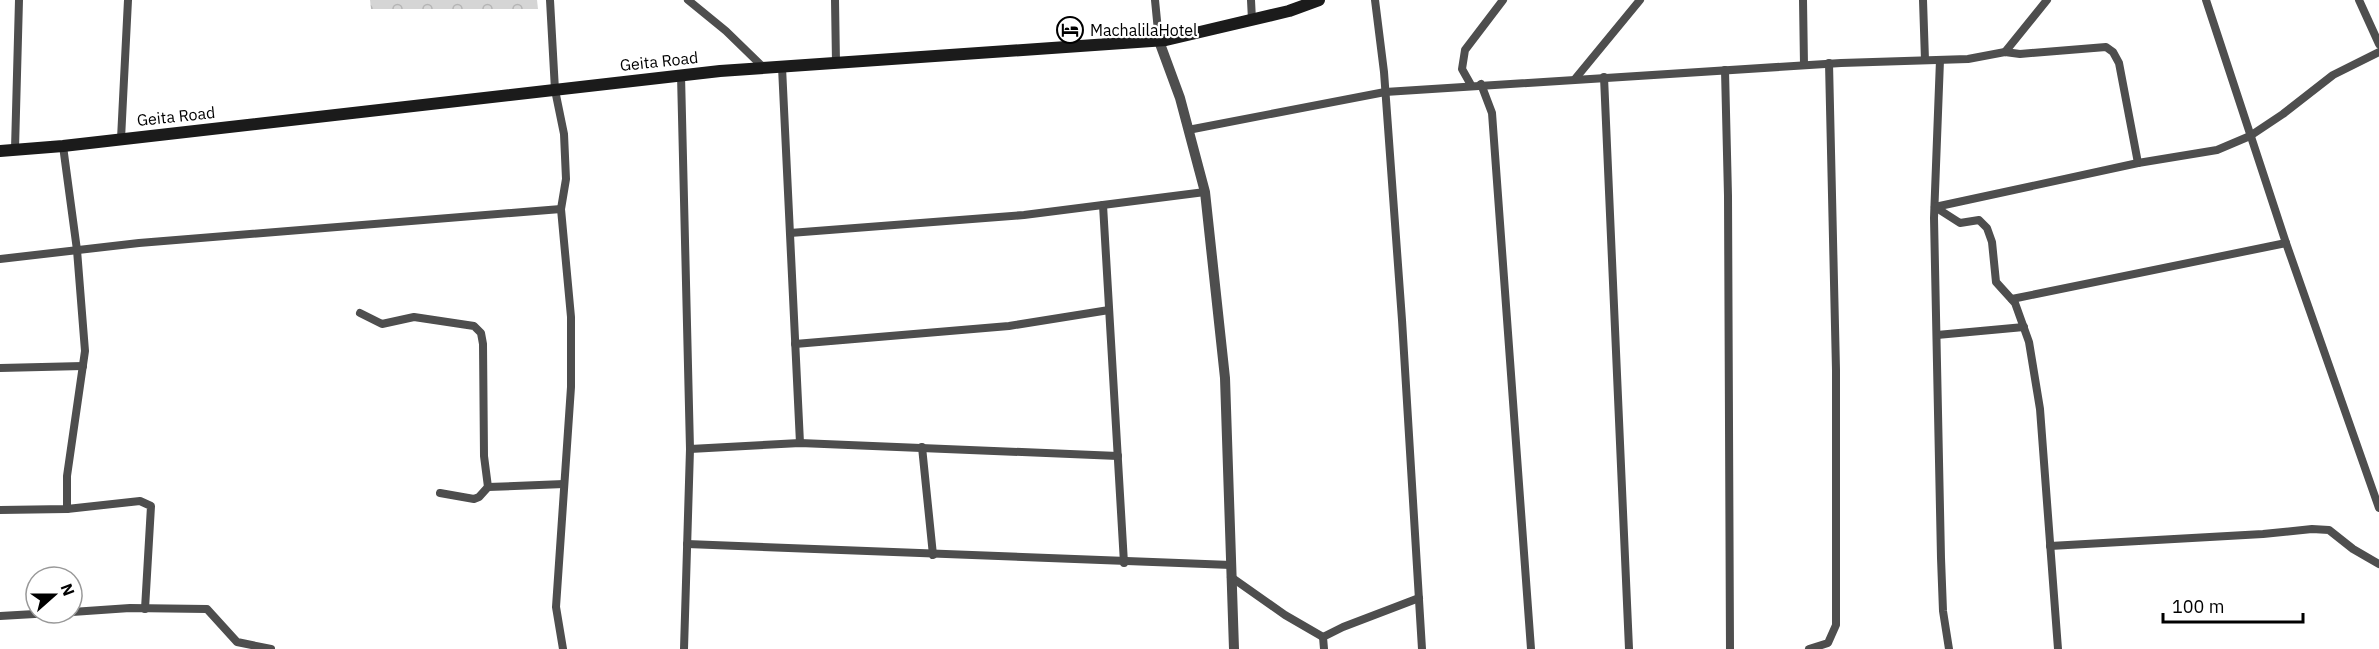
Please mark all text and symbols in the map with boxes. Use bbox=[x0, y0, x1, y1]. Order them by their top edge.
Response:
hotel icon: MachalilaHotel bbox=[1055, 15, 1085, 45]
place label: MachalilaHotel bbox=[1090, 20, 1197, 40]
street label: Geita Road bbox=[619, 47, 699, 75]
street label: Geita Road bbox=[136, 102, 216, 130]
north arrow bbox=[24, 565, 84, 625]
text: N bbox=[57, 581, 79, 599]
scale bar bbox=[2163, 586, 2302, 624]
text: 100 m bbox=[2172, 595, 2224, 618]

